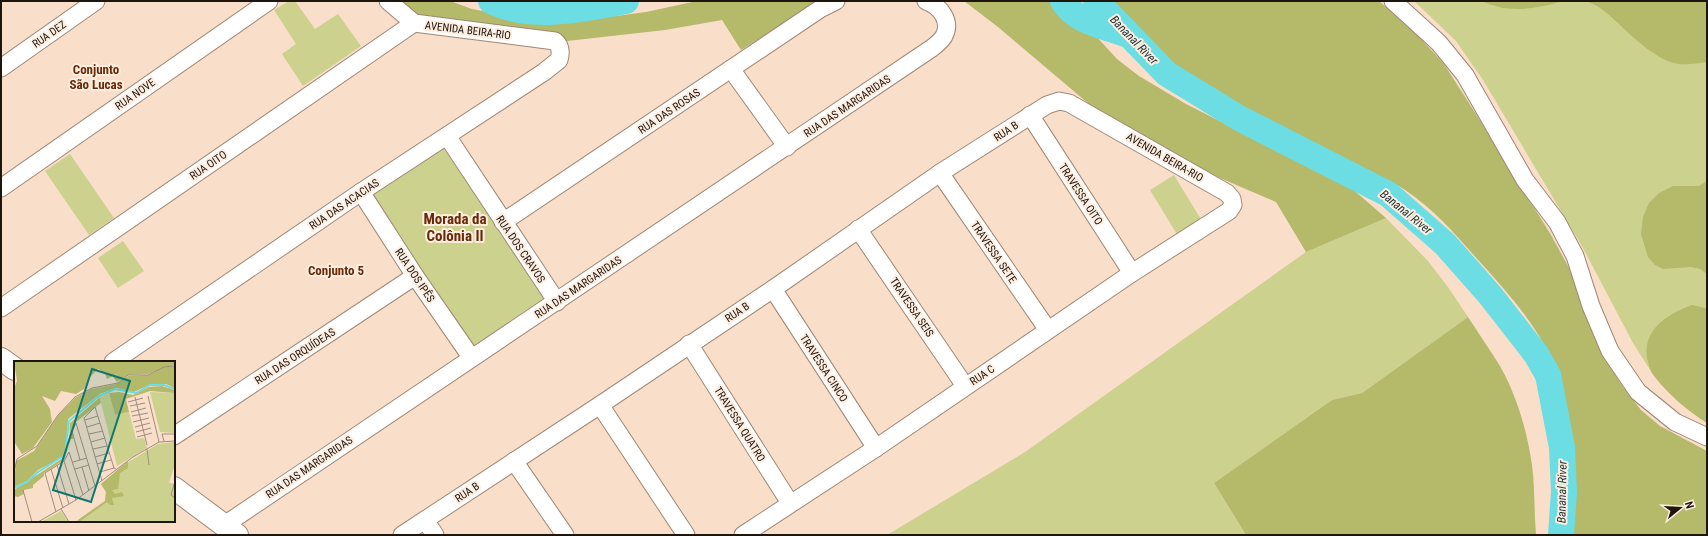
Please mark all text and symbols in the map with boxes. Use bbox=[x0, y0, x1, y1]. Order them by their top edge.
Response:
water label: Bananal River bbox=[1107, 13, 1161, 68]
street label: RUA DEZ bbox=[30, 18, 69, 51]
street label: AVENIDA BEIRA-RIO bbox=[424, 19, 512, 42]
district label: Conjunto São Lucas bbox=[69, 62, 123, 92]
street label: RUA DAS MARGARIDAS bbox=[801, 72, 893, 140]
street label: RUA NOVE bbox=[113, 76, 158, 113]
street label: RUA DAS ROSAS bbox=[636, 86, 703, 137]
street label: RUA B bbox=[992, 119, 1021, 144]
street label: AVENIDA BEIRA-RIO bbox=[1124, 130, 1205, 185]
street label: RUA OITO bbox=[187, 148, 229, 183]
street label: TRAVESSA OITO bbox=[1056, 161, 1105, 227]
street label: RUA DAS ACACIAS bbox=[307, 176, 382, 233]
water label: Bananal River bbox=[1377, 187, 1435, 237]
district label: Morada da Colônia II bbox=[423, 210, 487, 245]
street label: RUA DOS CRAVOS bbox=[493, 213, 548, 286]
street label: TRAVESSA SETE bbox=[968, 219, 1019, 286]
street label: RUA DOS IPÊS bbox=[392, 246, 437, 305]
street label: RUA DAS MARGARIDAS bbox=[532, 253, 624, 321]
district label: Conjunto 5 bbox=[308, 263, 364, 278]
street label: TRAVESSA SEIS bbox=[887, 275, 936, 340]
street label: RUA B bbox=[723, 300, 752, 325]
street label: RUA DAS ORQUÍDEAS bbox=[253, 325, 338, 387]
street label: TRAVESSA CINCO bbox=[797, 332, 850, 405]
inset map bbox=[14, 361, 175, 522]
street label: RUA C bbox=[967, 362, 997, 388]
street label: TRAVESSA QUATRO bbox=[711, 384, 768, 464]
street label: RUA DAS MARGARIDAS bbox=[263, 433, 355, 501]
water label: Bananal River bbox=[1554, 460, 1570, 523]
street label: RUA B bbox=[453, 480, 482, 505]
north arrow bbox=[1660, 488, 1700, 528]
text: N bbox=[1682, 500, 1696, 511]

